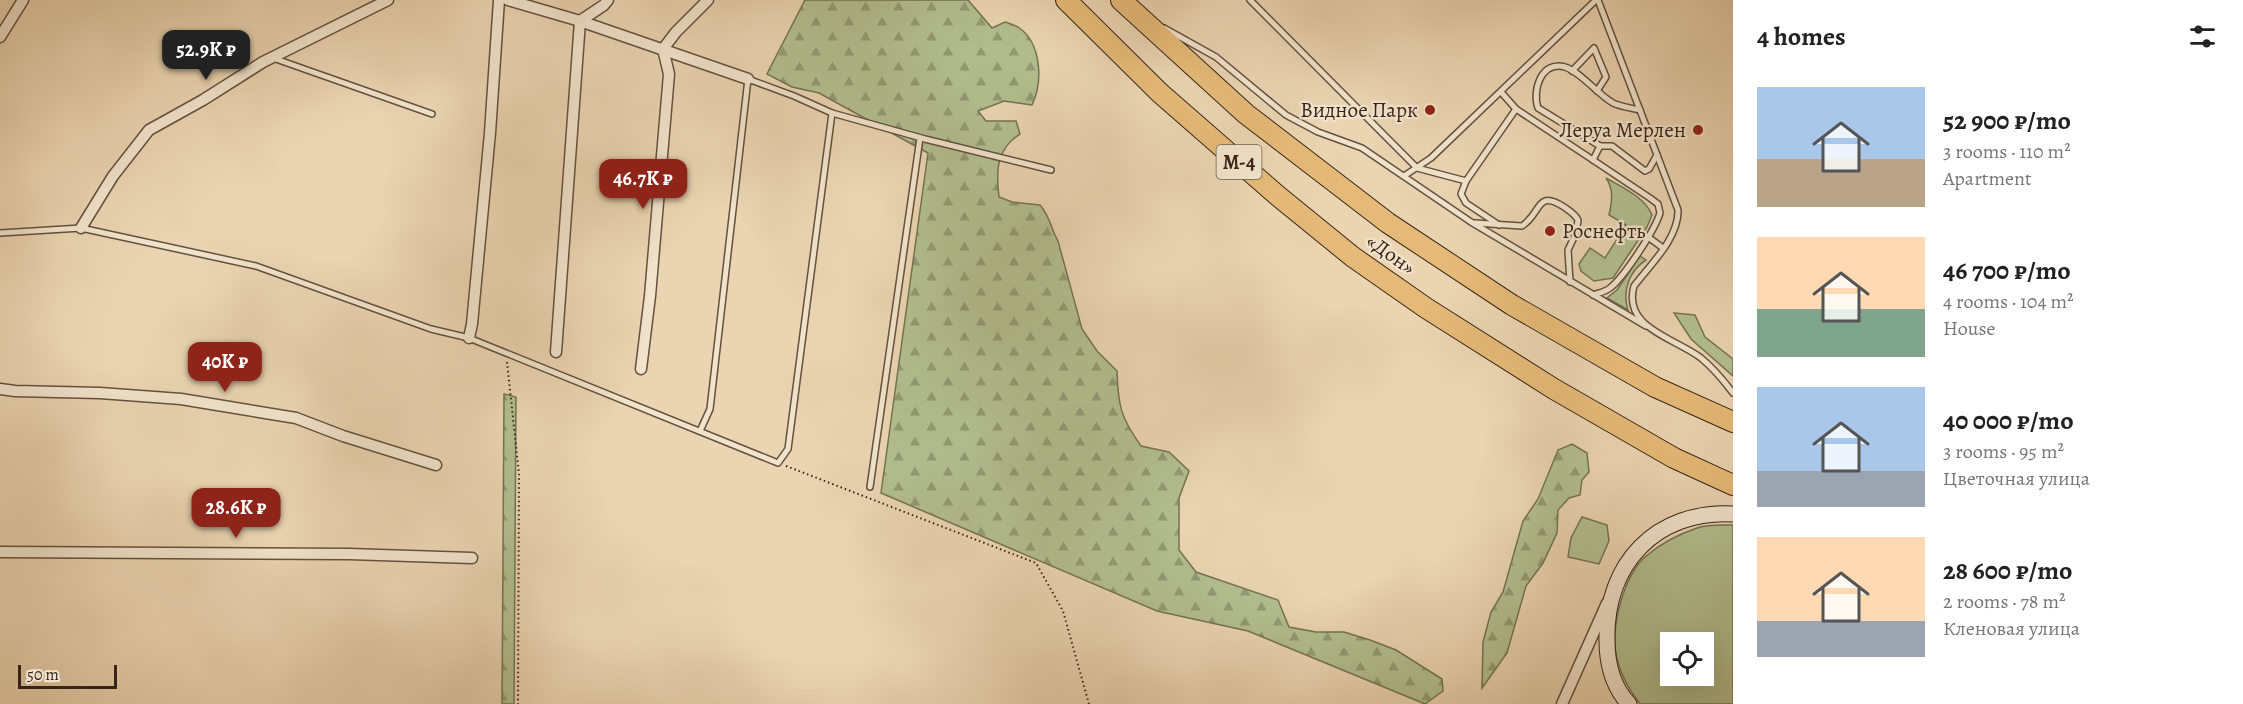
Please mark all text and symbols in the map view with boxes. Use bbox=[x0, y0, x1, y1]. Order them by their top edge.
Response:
text: 4 homes bbox=[1757, 19, 1846, 54]
icon: filters bbox=[2186, 20, 2219, 53]
pin: 52.9K ₽ bbox=[151, 30, 261, 81]
text: 52.9K ₽ bbox=[176, 36, 236, 63]
place label: Видное Парк bbox=[1300, 96, 1418, 124]
marker: Видное Парк bbox=[1423, 103, 1437, 117]
text: 52 900 ₽/mo bbox=[1943, 103, 2071, 138]
icon: home bbox=[1805, 111, 1877, 183]
place label: Леруа Мерлен bbox=[1559, 116, 1686, 144]
marker: Леруа Мерлен bbox=[1691, 123, 1705, 137]
text: 3 rooms · 110 m² bbox=[1943, 138, 2071, 165]
road number: М-4 bbox=[1216, 145, 1262, 179]
pin: 46.7K ₽ bbox=[588, 159, 698, 210]
text: 46.7K ₽ bbox=[613, 165, 673, 192]
text: Apartment bbox=[1943, 165, 2032, 192]
place label: Роснефть bbox=[1562, 217, 1645, 245]
marker: Роснефть bbox=[1543, 224, 1557, 238]
street label: «Дон» bbox=[1361, 227, 1421, 281]
text: 46 700 ₽/mo bbox=[1943, 253, 2071, 288]
icon: home bbox=[1805, 261, 1877, 333]
text: 4 rooms · 104 m² bbox=[1943, 288, 2074, 315]
text: House bbox=[1943, 315, 1995, 342]
pin: 40K ₽ bbox=[183, 342, 267, 393]
text: 40K ₽ bbox=[202, 348, 248, 375]
text: 40 000 ₽/mo bbox=[1943, 403, 2074, 438]
icon: home bbox=[1805, 411, 1877, 483]
text: 3 rooms · 95 m² bbox=[1943, 438, 2064, 465]
text: Цветочная улица bbox=[1943, 465, 2090, 492]
pin: 28.6K ₽ bbox=[181, 488, 291, 539]
text: 28.6K ₽ bbox=[206, 494, 266, 521]
text: 28 600 ₽/mo bbox=[1943, 553, 2072, 588]
icon: home bbox=[1805, 561, 1877, 633]
text: 2 rooms · 78 m² bbox=[1943, 588, 2066, 615]
text: Кленовая улица bbox=[1943, 615, 2080, 642]
map controls bbox=[1660, 632, 1714, 686]
button: locate bbox=[1660, 632, 1714, 686]
scale bar bbox=[18, 662, 117, 690]
text: 50 m bbox=[27, 664, 59, 686]

